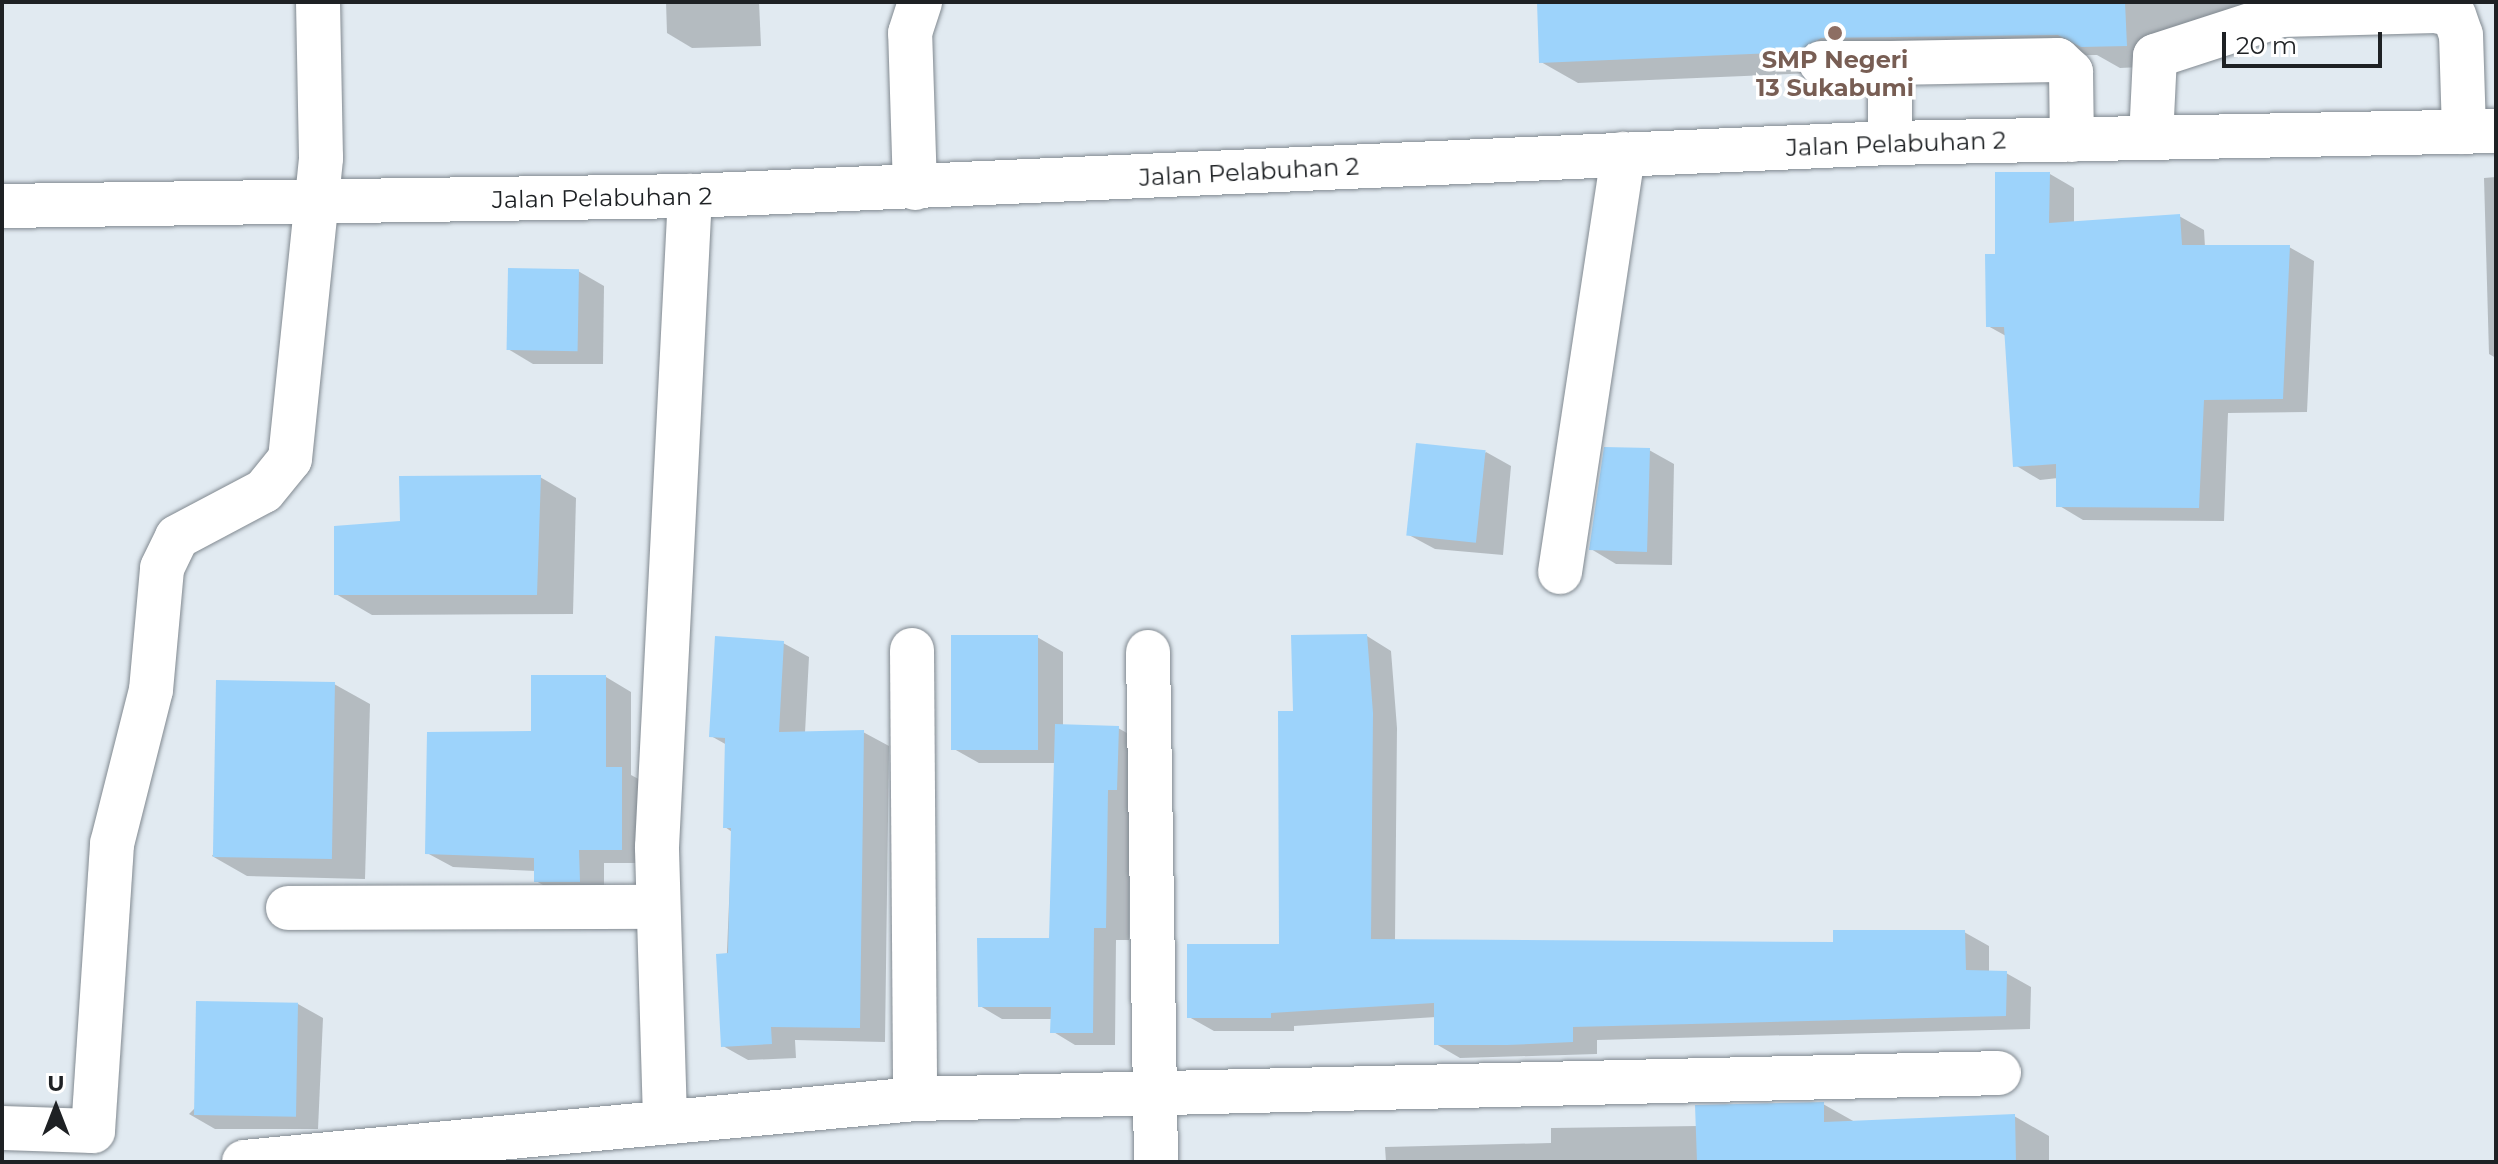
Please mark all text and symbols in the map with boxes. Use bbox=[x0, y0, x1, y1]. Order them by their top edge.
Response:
scale bar bbox=[2226, 16, 2386, 66]
marker: SMP Negeri 13 Sukabumi bbox=[1826, 24, 1844, 42]
text: 20 m bbox=[2236, 31, 2297, 60]
place label: SMP Negeri 13 Sukabumi bbox=[1756, 46, 1914, 102]
street label: Jalan Pelabuhan 2 bbox=[1785, 126, 2007, 162]
street label: Jalan Pelabuhan 2 bbox=[1138, 152, 1360, 192]
street label: Jalan Pelabuhan 2 bbox=[492, 182, 712, 214]
north arrow bbox=[16, 1068, 96, 1148]
text: U bbox=[47, 1070, 65, 1097]

